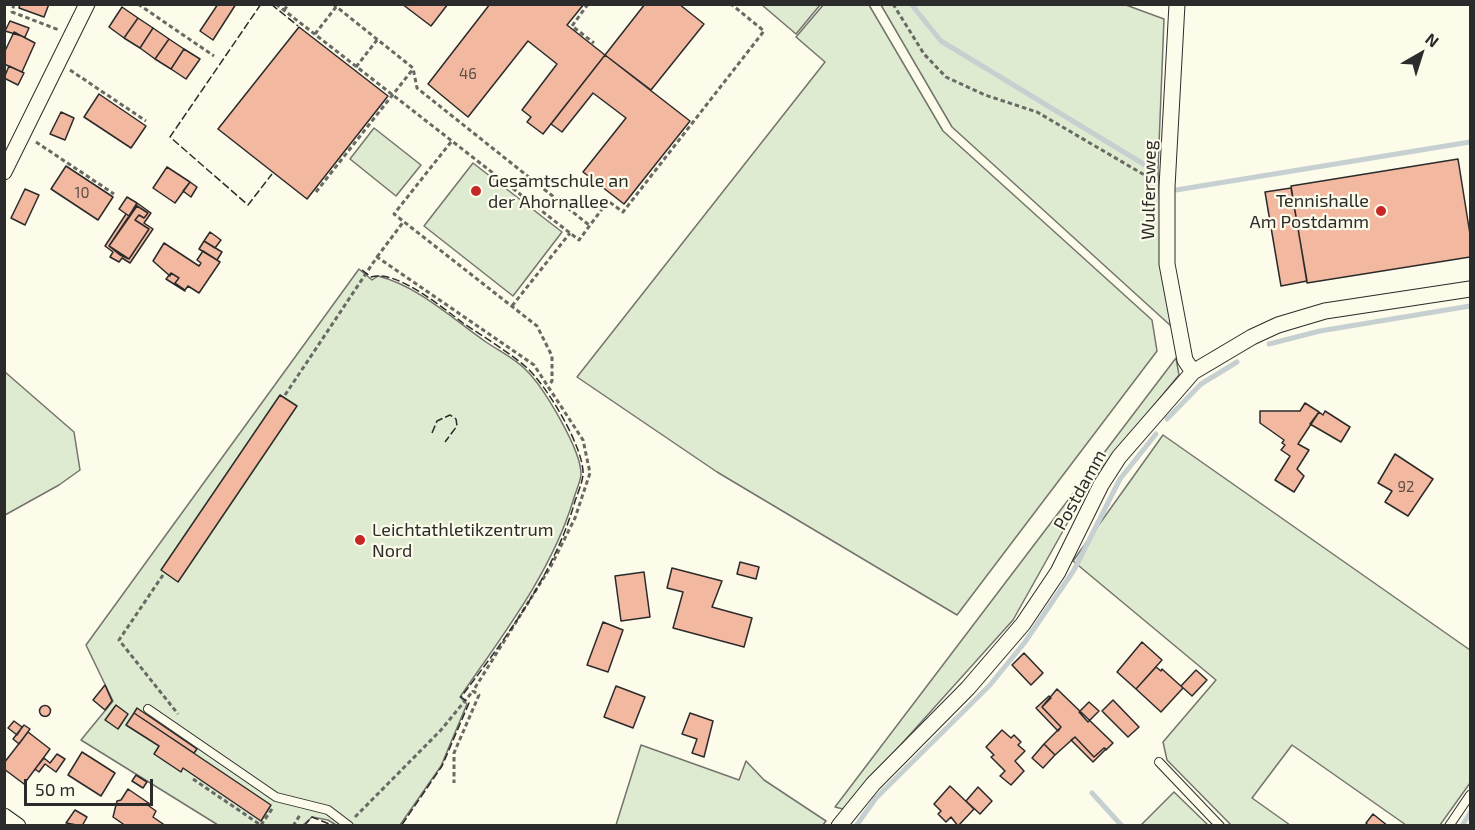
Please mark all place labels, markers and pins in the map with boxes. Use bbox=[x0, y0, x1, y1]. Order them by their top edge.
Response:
place label: Gesamtschule an der Ahornallee bbox=[488, 170, 629, 213]
marker: Gesamtschule an der Ahornallee bbox=[469, 184, 483, 198]
place label: Tennishalle Am Postdamm bbox=[1250, 190, 1369, 232]
marker: Tennishalle Am Postdamm bbox=[1374, 204, 1388, 218]
place label: Leichtathletikzentrum Nord bbox=[372, 519, 554, 562]
marker: Leichtathletikzentrum Nord bbox=[353, 533, 367, 547]

